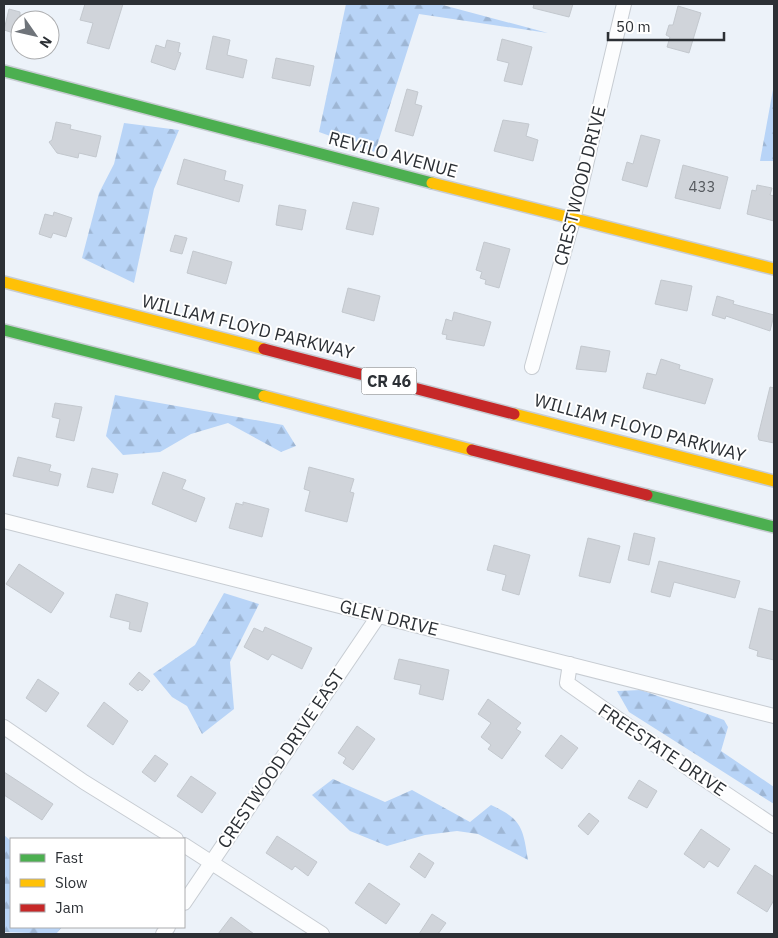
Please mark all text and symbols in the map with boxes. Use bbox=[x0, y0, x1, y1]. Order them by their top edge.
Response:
north arrow bbox=[10, 10, 60, 60]
scale bar bbox=[608, 10, 724, 42]
text: 50 m bbox=[616, 17, 651, 36]
text: N bbox=[35, 33, 56, 52]
street label: CRESTWOOD DRIVE bbox=[549, 103, 611, 268]
street label: REVILO AVENUE bbox=[326, 126, 460, 183]
house number: 433 bbox=[688, 177, 716, 196]
street label: WILLIAM FLOYD PARKWAY bbox=[139, 289, 357, 364]
road number: CR 46 bbox=[362, 368, 416, 394]
street label: WILLIAM FLOYD PARKWAY bbox=[532, 388, 749, 467]
street label: GLEN DRIVE bbox=[337, 594, 441, 641]
street label: CRESTWOOD DRIVE EAST bbox=[212, 665, 349, 853]
street label: FREESTATE DRIVE bbox=[594, 698, 731, 801]
legend bbox=[10, 838, 185, 928]
text: Fast bbox=[55, 848, 83, 867]
text: Slow bbox=[55, 873, 88, 892]
text: Jam bbox=[55, 898, 84, 917]

